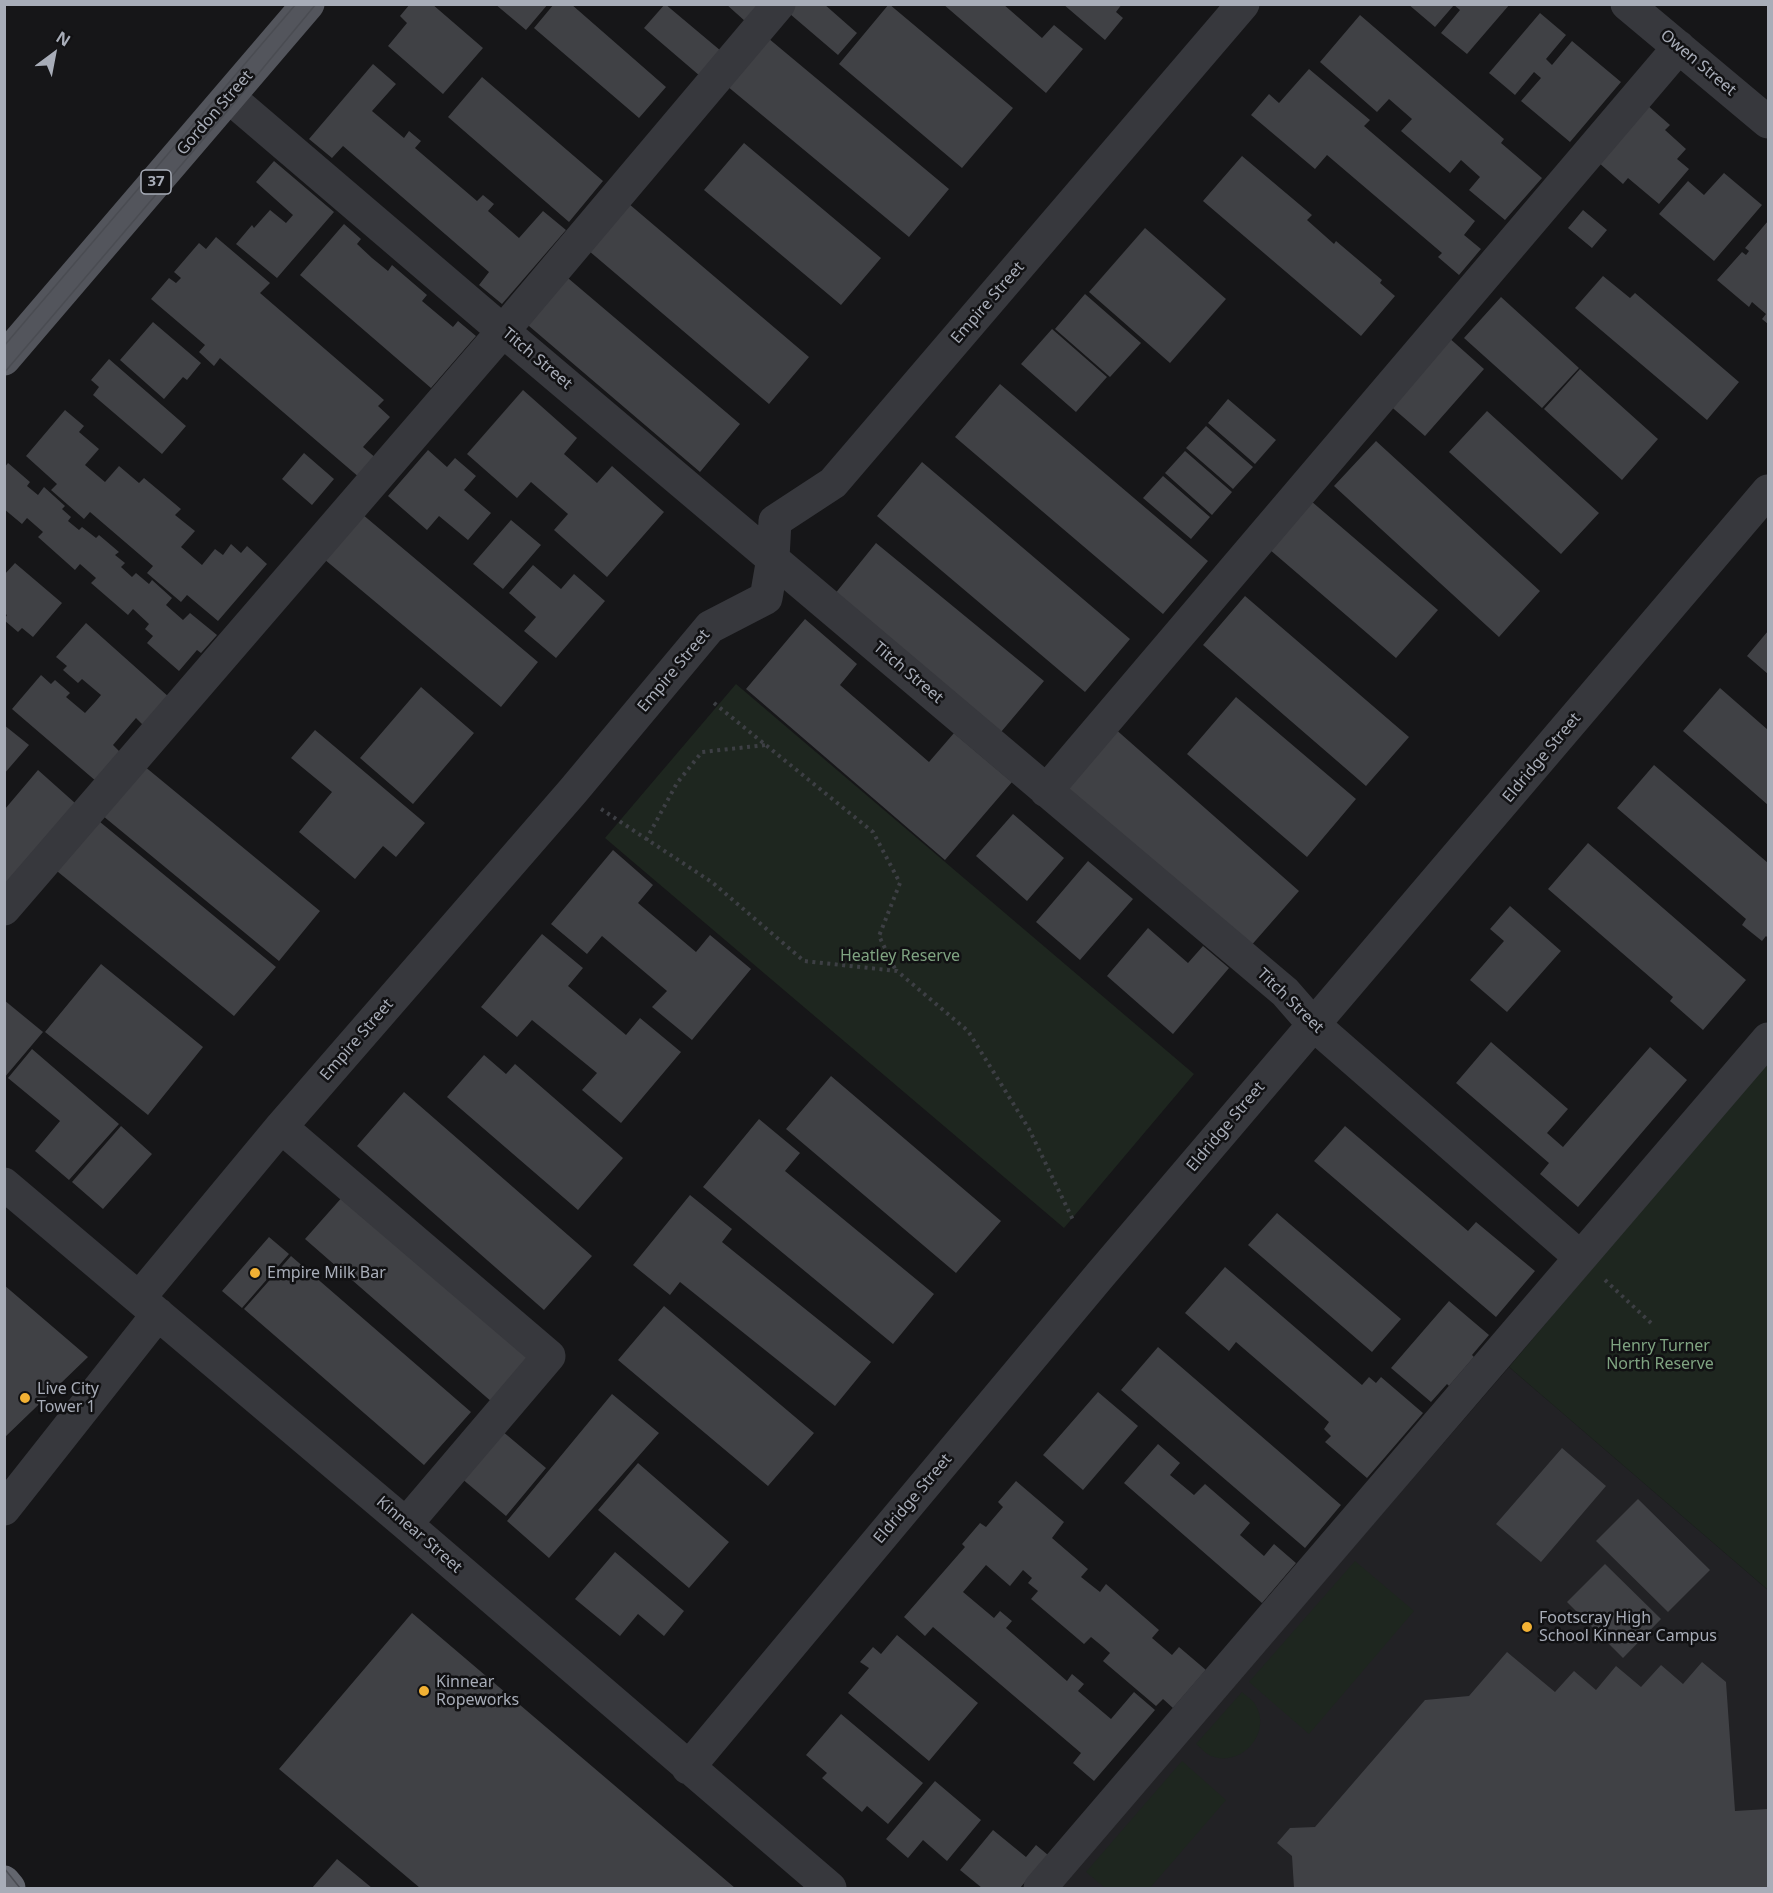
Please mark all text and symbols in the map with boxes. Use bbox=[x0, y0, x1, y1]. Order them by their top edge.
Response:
north arrow bbox=[24, 24, 84, 84]
text: N bbox=[52, 26, 75, 52]
street label: Owen Street bbox=[1656, 26, 1740, 100]
street label: Gordon Street bbox=[173, 67, 257, 159]
road number: 37 bbox=[141, 170, 171, 194]
street label: Empire Street bbox=[947, 258, 1029, 348]
street label: Titch Street bbox=[498, 324, 576, 394]
street label: Empire Street bbox=[634, 626, 714, 716]
street label: Titch Street bbox=[869, 638, 947, 708]
street label: Eldridge Street bbox=[1499, 709, 1585, 807]
park label: Heatley Reserve bbox=[840, 946, 960, 966]
street label: Titch Street bbox=[1253, 965, 1327, 1037]
street label: Empire Street bbox=[316, 995, 398, 1085]
street label: Eldridge Street bbox=[1183, 1078, 1269, 1176]
place label: Empire Milk Bar bbox=[267, 1263, 386, 1283]
marker: Empire Milk Bar bbox=[248, 1266, 262, 1280]
park label: Henry Turner North Reserve bbox=[1606, 1336, 1714, 1374]
place label: Live City Tower 1 bbox=[37, 1379, 99, 1417]
marker: Live City Tower 1 bbox=[18, 1391, 32, 1405]
street label: Eldridge Street bbox=[870, 1450, 956, 1548]
street label: Kinnear Street bbox=[372, 1493, 466, 1577]
place label: Footscray High School Kinnear Campus bbox=[1539, 1608, 1717, 1646]
marker: Footscray High School Kinnear Campus bbox=[1520, 1620, 1534, 1634]
place label: Kinnear Ropeworks bbox=[436, 1672, 519, 1710]
marker: Kinnear Ropeworks bbox=[417, 1684, 431, 1698]

